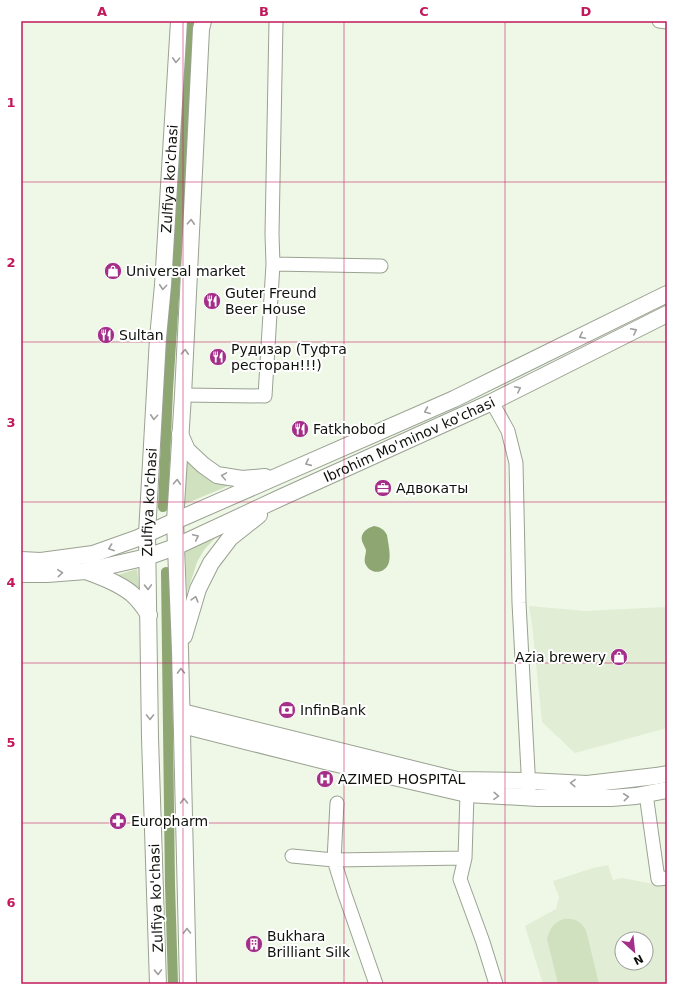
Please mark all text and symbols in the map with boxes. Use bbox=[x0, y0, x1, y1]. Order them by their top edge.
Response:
text: A bbox=[97, 4, 107, 19]
text: B bbox=[259, 4, 269, 19]
text: C bbox=[419, 4, 429, 19]
text: D bbox=[581, 4, 592, 19]
one-way arrow bbox=[172, 57, 181, 63]
text: 1 bbox=[6, 95, 16, 110]
street label: Zulfiya ko'chasi bbox=[158, 124, 181, 234]
one-way arrow bbox=[187, 219, 196, 225]
text: 2 bbox=[6, 255, 16, 270]
shop icon: Universal market bbox=[103, 261, 123, 281]
place label: Universal market bbox=[126, 263, 246, 279]
one-way arrow bbox=[158, 284, 167, 291]
place label: Guter Freund Beer House bbox=[225, 285, 317, 317]
restaurant icon: Guter Freund Beer House bbox=[202, 291, 222, 311]
restaurant icon: Sultan bbox=[96, 325, 116, 345]
place label: Sultan bbox=[119, 327, 164, 343]
one-way arrow bbox=[630, 328, 637, 335]
one-way arrow bbox=[579, 331, 586, 339]
place label: Рудизар (Туфта ресторан!!!) bbox=[231, 341, 347, 373]
restaurant icon: Рудизар (Туфта ресторан!!!) bbox=[208, 347, 228, 367]
one-way arrow bbox=[180, 349, 189, 355]
one-way arrow bbox=[514, 386, 521, 394]
street label: Ibrohim Mo'minov ko'chasi bbox=[321, 394, 498, 485]
one-way arrow bbox=[424, 406, 431, 414]
one-way arrow bbox=[149, 414, 158, 420]
text: 3 bbox=[6, 415, 16, 430]
restaurant icon: Fatkhobod bbox=[290, 419, 310, 439]
place label: Fatkhobod bbox=[313, 421, 386, 437]
street label: Zulfiya ko'chasi bbox=[139, 447, 160, 557]
one-way arrow bbox=[304, 458, 312, 466]
one-way arrow bbox=[221, 472, 227, 481]
office icon: Адвокаты bbox=[373, 478, 393, 498]
one-way arrow bbox=[172, 479, 181, 485]
place label: Адвокаты bbox=[396, 480, 468, 496]
one-way arrow bbox=[192, 534, 200, 542]
one-way arrow bbox=[108, 543, 115, 551]
one-way arrow bbox=[57, 569, 63, 578]
text: 4 bbox=[6, 575, 16, 590]
one-way arrow bbox=[144, 584, 152, 590]
one-way arrow bbox=[190, 595, 199, 602]
shop icon: Azia brewery bbox=[609, 647, 629, 667]
place label: Azia brewery bbox=[515, 649, 606, 665]
one-way arrow bbox=[177, 668, 185, 674]
bank icon: InfinBank bbox=[277, 700, 297, 720]
place label: InfinBank bbox=[300, 702, 367, 718]
one-way arrow bbox=[146, 714, 154, 720]
text: 5 bbox=[6, 735, 16, 750]
hospital icon: AZIMED HOSPITAL bbox=[315, 769, 335, 789]
place label: AZIMED HOSPITAL bbox=[338, 771, 465, 787]
one-way arrow bbox=[570, 779, 576, 787]
one-way arrow bbox=[493, 792, 499, 800]
one-way arrow bbox=[623, 793, 629, 802]
one-way arrow bbox=[180, 798, 188, 804]
pharmacy icon: Europharm bbox=[108, 811, 128, 831]
place label: Europharm bbox=[131, 813, 208, 829]
street label: Zulfiya ko'chasi bbox=[146, 843, 166, 953]
text: 6 bbox=[6, 895, 16, 910]
one-way arrow bbox=[183, 928, 191, 934]
place label: Bukhara Brilliant Silk bbox=[267, 928, 351, 960]
north arrow bbox=[614, 931, 654, 971]
building icon: Bukhara Brilliant Silk bbox=[244, 934, 264, 954]
text: N bbox=[631, 952, 645, 967]
one-way arrow bbox=[154, 969, 162, 975]

